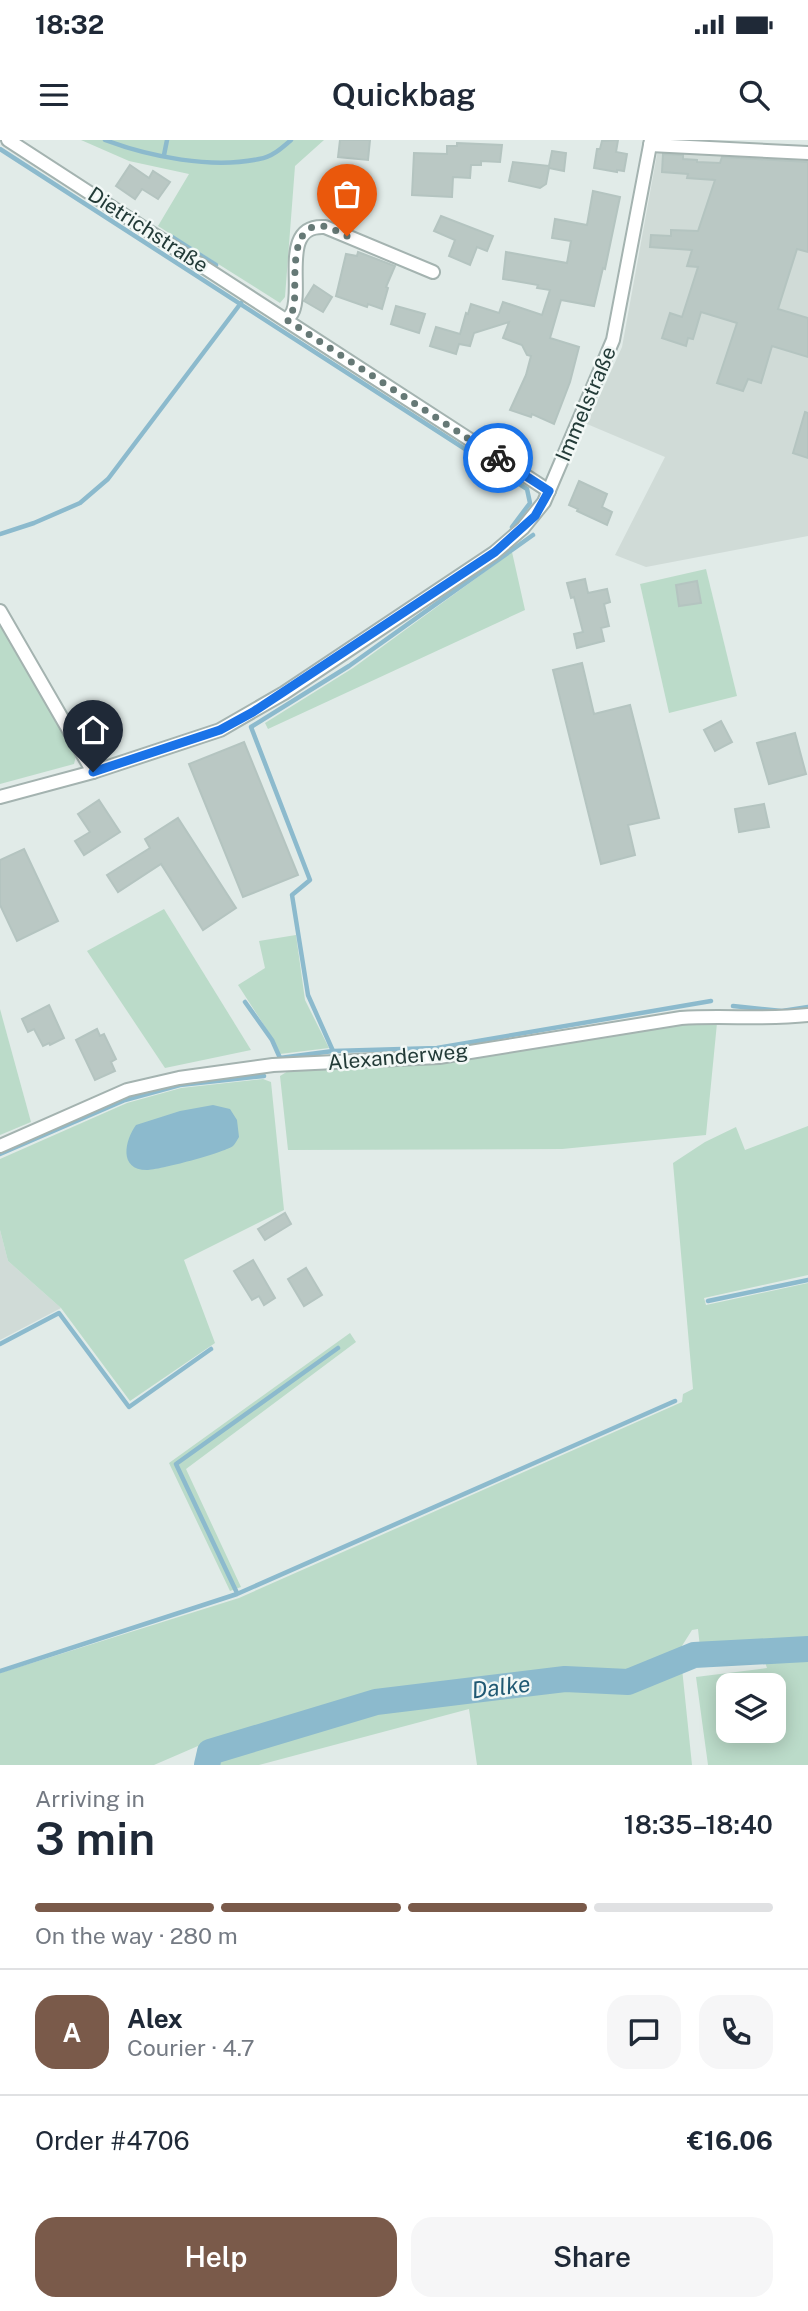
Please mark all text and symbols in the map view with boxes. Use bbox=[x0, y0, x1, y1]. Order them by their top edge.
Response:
text: 18:32 bbox=[35, 9, 104, 40]
icon: menu bbox=[35, 76, 73, 114]
text: Quickbag bbox=[332, 76, 476, 113]
icon: search bbox=[735, 76, 773, 114]
pin bbox=[317, 164, 377, 236]
icon: bag bbox=[328, 175, 366, 213]
street label: Dietrichstraße bbox=[83, 181, 213, 278]
street label: Immelstraße bbox=[550, 343, 621, 465]
courier bbox=[463, 423, 533, 493]
icon: bike bbox=[479, 439, 517, 477]
pin bbox=[63, 700, 123, 772]
icon: home bbox=[74, 711, 112, 749]
street label: Alexanderweg bbox=[327, 1038, 469, 1075]
water label: Dalke bbox=[470, 1670, 532, 1703]
map controls bbox=[716, 1673, 786, 1743]
button: layers bbox=[716, 1673, 786, 1743]
text: Arriving in bbox=[35, 1785, 145, 1812]
text: 18:35–18:40 bbox=[624, 1809, 773, 1840]
text: 3 min bbox=[35, 1811, 155, 1865]
text: On the way · 280 m bbox=[35, 1922, 238, 1949]
button: chat bbox=[607, 1995, 681, 2069]
button: phone bbox=[699, 1995, 773, 2069]
text: Alex bbox=[127, 2003, 183, 2034]
text: A bbox=[63, 2017, 81, 2048]
text: Courier · 4.7 bbox=[127, 2034, 255, 2061]
text: Order #4706 bbox=[35, 2125, 190, 2156]
text: €16.06 bbox=[687, 2125, 773, 2156]
button: Help bbox=[35, 2217, 397, 2297]
button: Share bbox=[411, 2217, 773, 2297]

